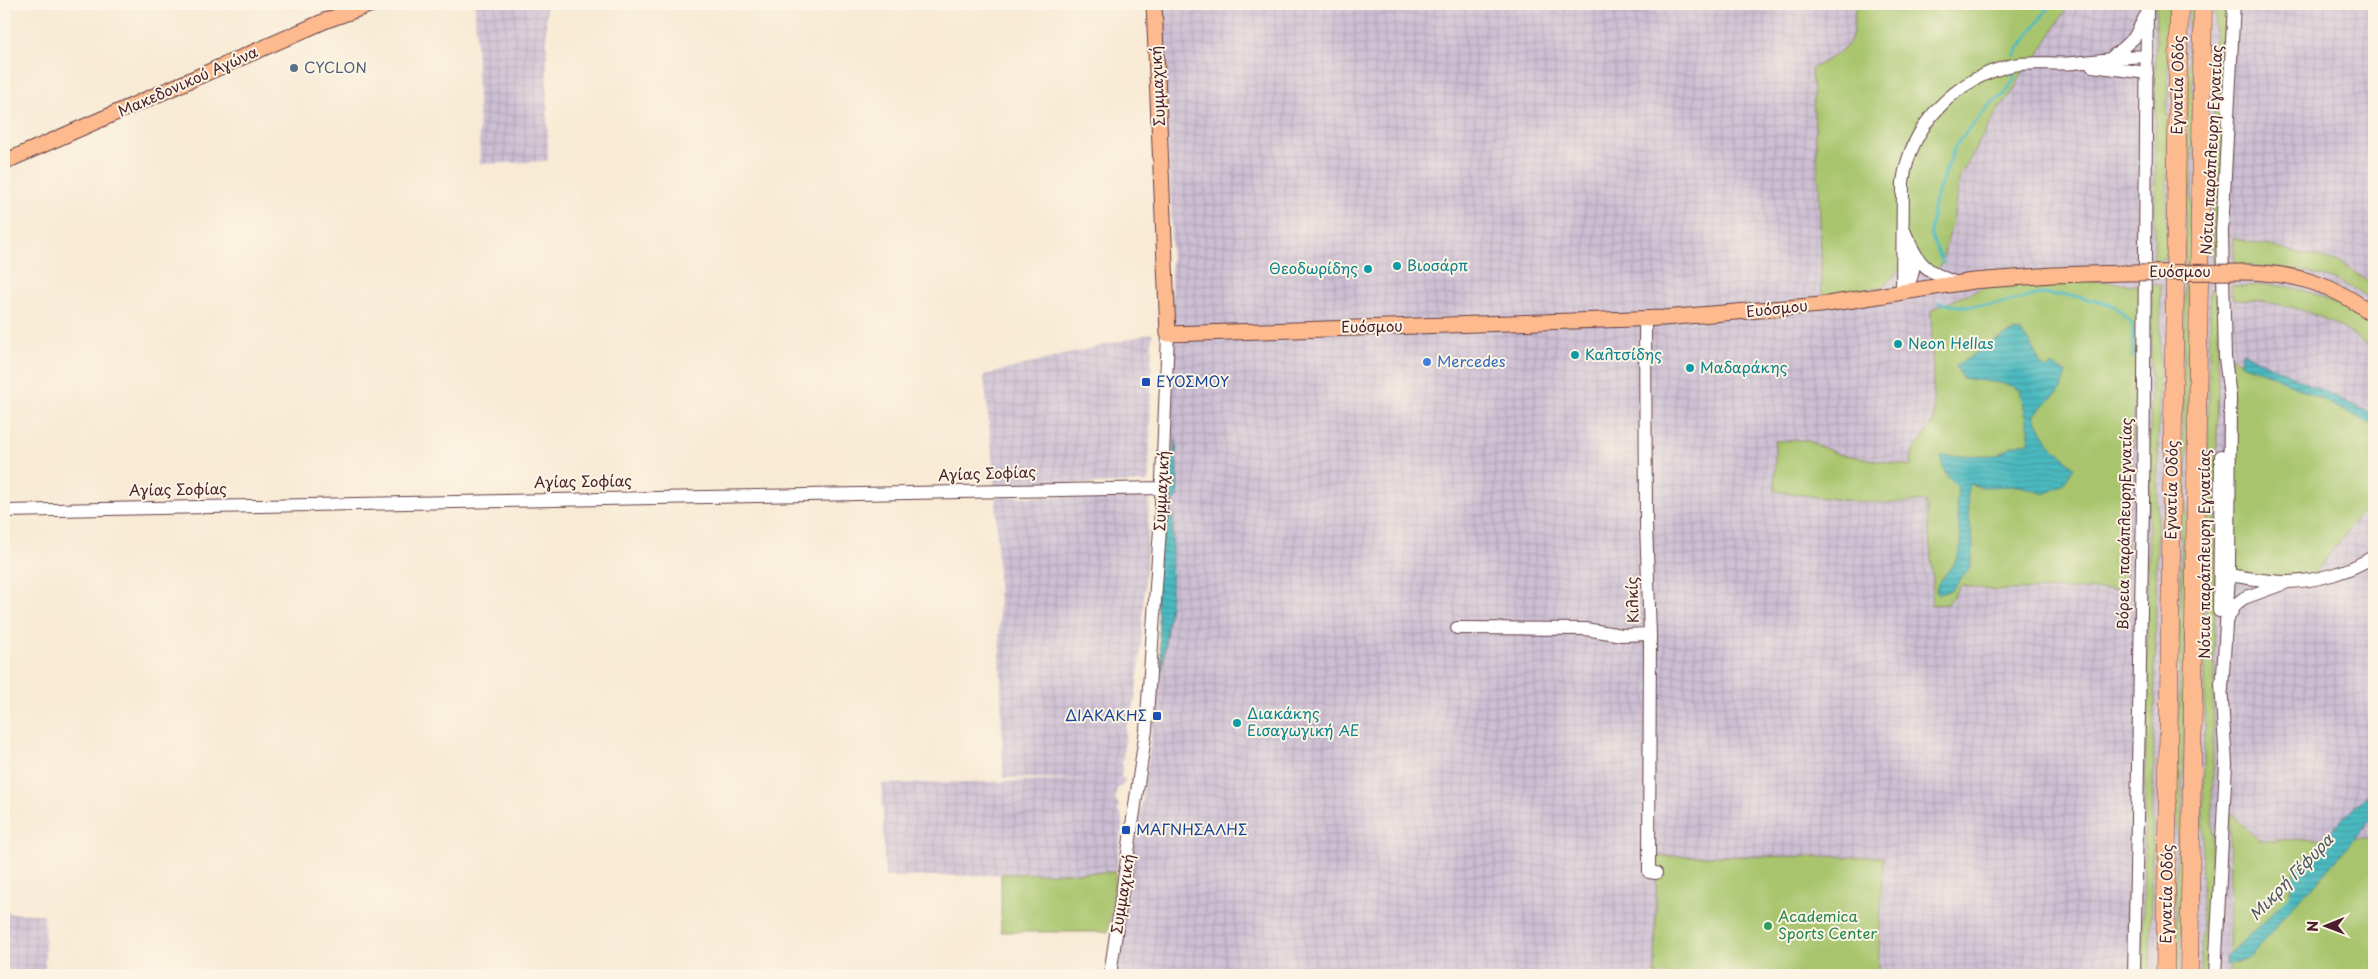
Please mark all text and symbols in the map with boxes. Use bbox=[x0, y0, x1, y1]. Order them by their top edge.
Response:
street label: Εγνατία Οδός bbox=[2164, 35, 2189, 135]
street label: Μακεδονικού Αγώνα bbox=[114, 39, 261, 122]
street label: Νότια παράπλευρη Εγνατίας bbox=[2194, 44, 2227, 255]
street label: Συμμαχική bbox=[1143, 45, 1170, 127]
place label: CYCLON bbox=[304, 55, 367, 78]
marker: CYCLON bbox=[288, 62, 300, 74]
place label: Βιοσάρπ bbox=[1407, 253, 1469, 276]
place label: Θεοδωρίδης bbox=[1269, 256, 1358, 279]
street label: Ευόσμου bbox=[2149, 259, 2211, 282]
marker: Βιοσάρπ bbox=[1391, 260, 1403, 272]
marker: Θεοδωρίδης bbox=[1362, 263, 1374, 275]
street label: Ευόσμου bbox=[1745, 293, 1809, 322]
street label: Ευόσμου bbox=[1341, 313, 1403, 338]
place label: Neon Hellas bbox=[1908, 331, 1994, 354]
marker: Neon Hellas bbox=[1892, 338, 1904, 350]
place label: Καλτσίδης bbox=[1585, 342, 1662, 365]
place label: Mercedes bbox=[1437, 349, 1506, 372]
marker: Καλτσίδης bbox=[1569, 349, 1581, 361]
place label: Μαδαράκης bbox=[1700, 355, 1788, 378]
marker: Mercedes bbox=[1421, 356, 1433, 368]
marker: Μαδαράκης bbox=[1684, 362, 1696, 374]
place label: ΕΥΟΣΜΟΥ bbox=[1156, 369, 1229, 392]
marker: ΕΥΟΣΜΟΥ bbox=[1140, 376, 1152, 388]
street label: Βόρεια παράπλευρηΕγνατίας bbox=[2110, 417, 2137, 631]
street label: Εγνατία Οδός bbox=[2158, 440, 2183, 540]
street label: Νότια παράπλευρη Εγνατίας bbox=[2192, 449, 2215, 659]
street label: Συμμαχική bbox=[1147, 450, 1174, 532]
street label: Αγίας Σοφίας bbox=[938, 459, 1037, 486]
street label: Αγίας Σοφίας bbox=[534, 468, 632, 493]
street label: Αγίας Σοφίας bbox=[129, 476, 227, 501]
street label: Κιλκίς bbox=[1619, 576, 1644, 624]
place label: Διακάκης Εισαγωγική ΑΕ bbox=[1247, 701, 1360, 741]
place label: ΔΙΑΚΑΚΗΣ bbox=[1065, 703, 1147, 726]
marker: ΔΙΑΚΑΚΗΣ bbox=[1151, 710, 1163, 722]
marker: Διακάκης Εισαγωγική ΑΕ bbox=[1231, 717, 1243, 729]
place label: ΜΑΓΝΗΣΑΛΗΣ bbox=[1136, 817, 1247, 840]
marker: ΜΑΓΝΗΣΑΛΗΣ bbox=[1120, 824, 1132, 836]
water label: Μικρή Γέφυρα bbox=[2243, 827, 2339, 925]
street label: Εγνατία Οδός bbox=[2153, 844, 2178, 944]
street label: Συμμαχική bbox=[1104, 852, 1139, 935]
north arrow bbox=[2300, 902, 2350, 952]
place label: Academica Sports Center bbox=[1778, 904, 1877, 944]
marker: Academica Sports Center bbox=[1762, 920, 1774, 932]
text: N bbox=[2302, 921, 2323, 932]

